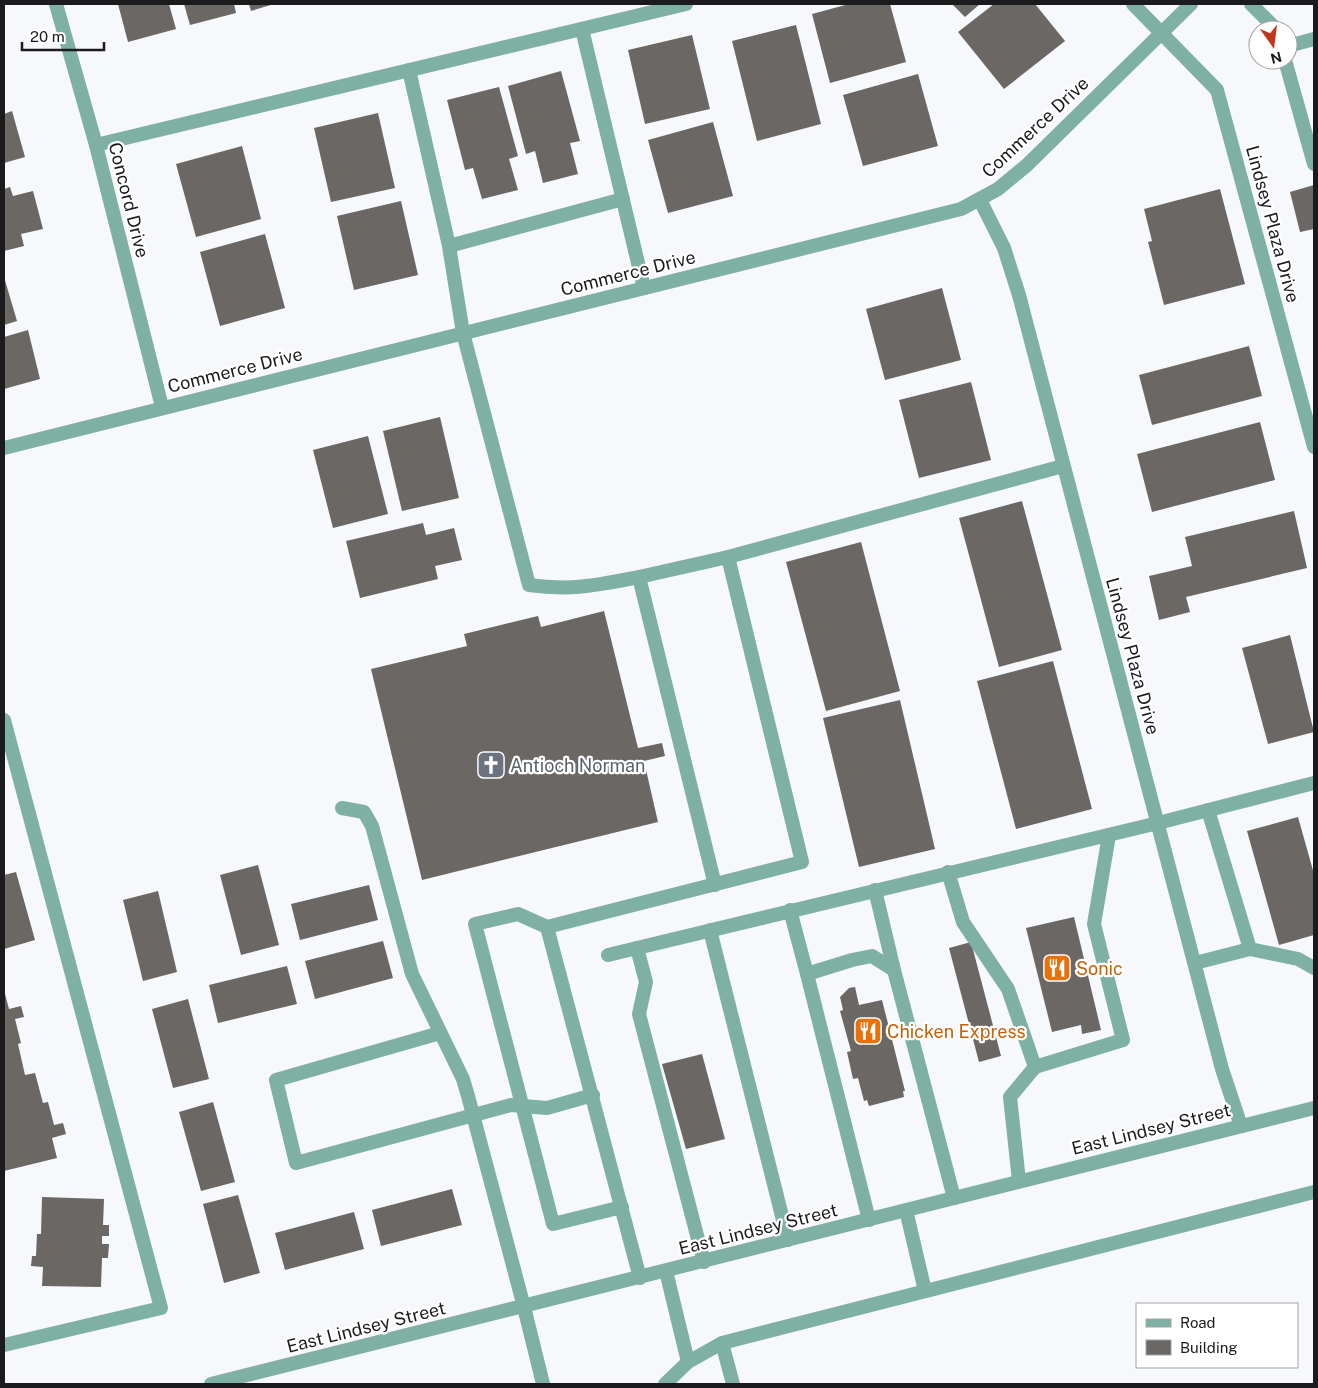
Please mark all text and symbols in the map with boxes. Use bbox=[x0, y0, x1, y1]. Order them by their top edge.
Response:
scale bar bbox=[22, 20, 105, 52]
north arrow bbox=[1248, 20, 1298, 70]
text: 20 m bbox=[30, 28, 65, 45]
text: N bbox=[1269, 49, 1283, 67]
street label: Commerce Drive bbox=[977, 72, 1093, 182]
street label: Concord Drive bbox=[105, 140, 153, 260]
street label: Lindsey Plaza Drive bbox=[1242, 143, 1304, 305]
street label: Commerce Drive bbox=[558, 246, 698, 300]
street label: Commerce Drive bbox=[165, 343, 305, 397]
street label: Lindsey Plaza Drive bbox=[1102, 575, 1164, 737]
church icon: Antioch Norman bbox=[476, 750, 506, 780]
place label: Antioch Norman bbox=[510, 755, 645, 776]
restaurant icon: Sonic bbox=[1042, 953, 1072, 983]
place label: Sonic bbox=[1076, 958, 1123, 979]
restaurant icon: Chicken Express bbox=[853, 1016, 883, 1046]
place label: Chicken Express bbox=[887, 1021, 1026, 1042]
street label: East Lindsey Street bbox=[1069, 1099, 1233, 1159]
street label: East Lindsey Street bbox=[676, 1199, 840, 1259]
street label: East Lindsey Street bbox=[284, 1297, 448, 1357]
legend bbox=[1136, 1303, 1298, 1368]
text: Road bbox=[1180, 1314, 1216, 1331]
text: Building bbox=[1180, 1339, 1238, 1356]

